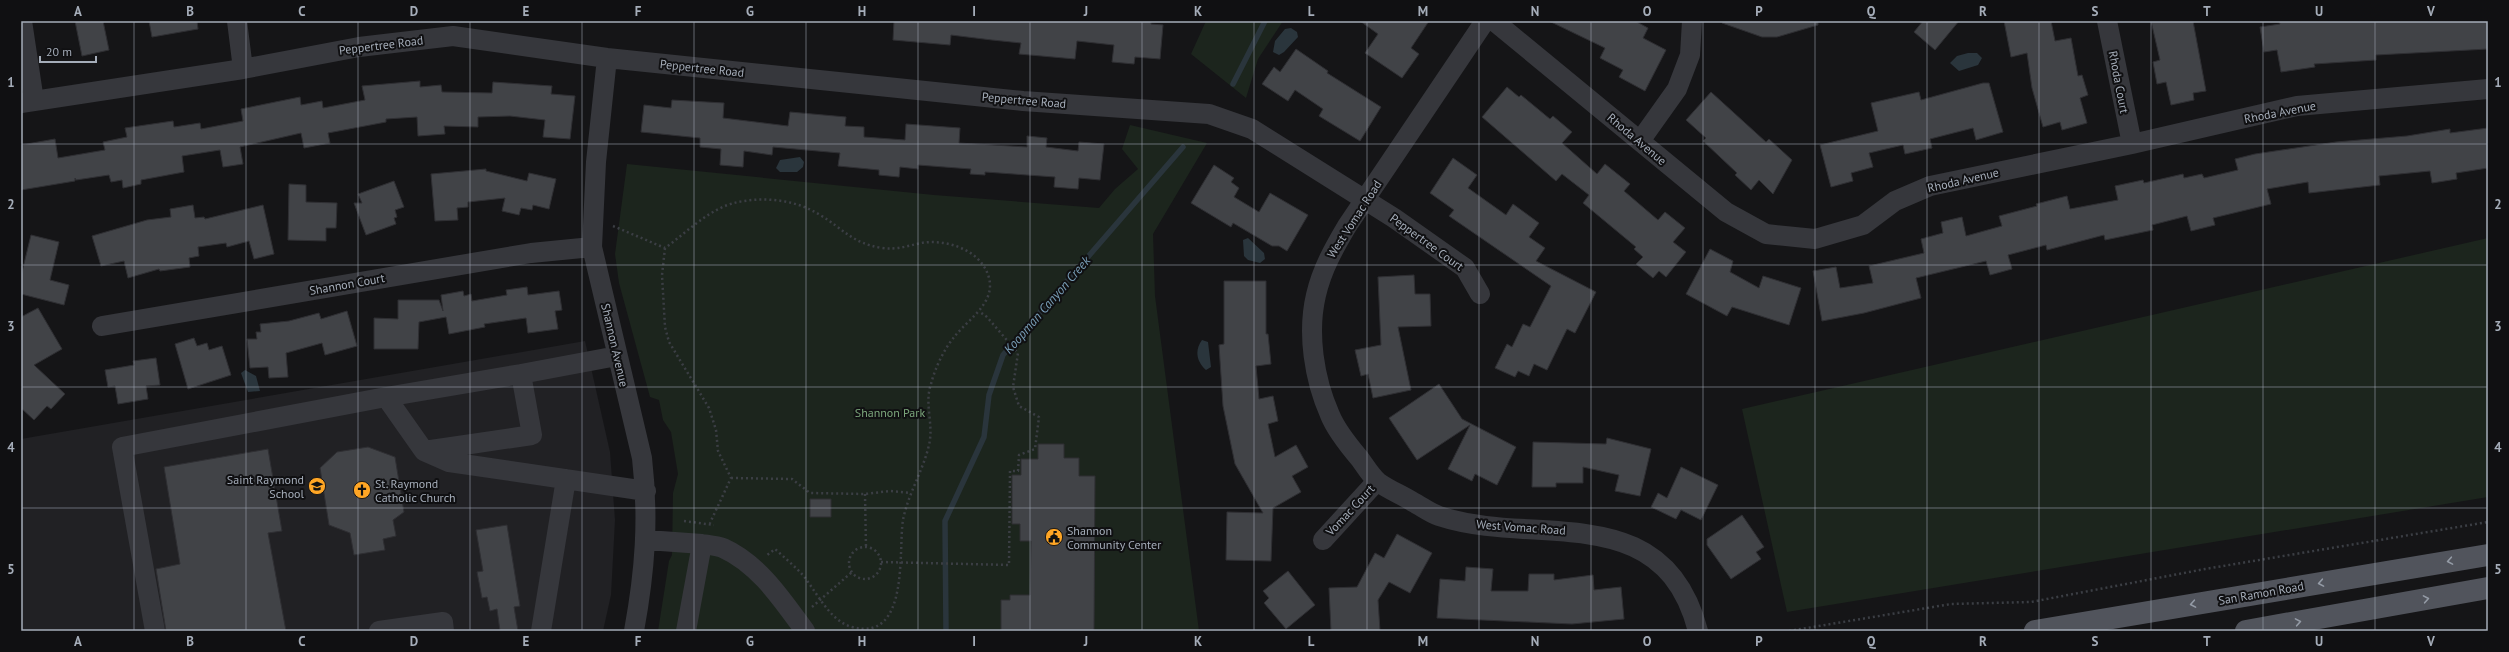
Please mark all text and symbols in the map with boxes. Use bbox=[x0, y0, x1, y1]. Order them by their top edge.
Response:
text: A bbox=[74, 3, 82, 20]
text: B bbox=[186, 3, 194, 20]
text: C bbox=[298, 3, 306, 20]
text: D bbox=[410, 3, 418, 20]
text: E bbox=[523, 3, 530, 20]
text: F bbox=[635, 3, 642, 20]
text: G bbox=[746, 3, 754, 20]
text: H bbox=[858, 3, 866, 20]
text: I bbox=[972, 3, 976, 20]
text: J bbox=[1083, 3, 1088, 20]
text: K bbox=[1194, 3, 1202, 20]
text: L bbox=[1308, 3, 1315, 20]
text: M bbox=[1418, 3, 1428, 20]
text: N bbox=[1531, 3, 1539, 20]
text: O bbox=[1643, 3, 1652, 20]
text: P bbox=[1755, 3, 1763, 20]
text: Q bbox=[1867, 3, 1877, 20]
text: R bbox=[1979, 3, 1987, 20]
text: S bbox=[2092, 3, 2099, 20]
text: T bbox=[2203, 3, 2211, 20]
text: U bbox=[2315, 3, 2323, 20]
text: V bbox=[2426, 3, 2435, 20]
street label: Peppertree Road bbox=[338, 32, 424, 58]
scale bar bbox=[40, 38, 96, 64]
text: 20 m bbox=[46, 44, 72, 59]
street label: Rhoda Court bbox=[2106, 49, 2132, 115]
street label: Peppertree Road bbox=[659, 56, 745, 80]
text: 1 bbox=[7, 74, 15, 91]
text: 1 bbox=[2494, 74, 2502, 91]
street label: Peppertree Road bbox=[981, 89, 1067, 111]
street label: Rhoda Avenue bbox=[2243, 98, 2317, 126]
street label: Rhoda Avenue bbox=[1604, 110, 1670, 168]
street label: Rhoda Avenue bbox=[1926, 164, 2000, 196]
street label: West Vomac Road bbox=[1323, 177, 1385, 261]
text: 2 bbox=[7, 196, 15, 213]
text: 2 bbox=[2494, 196, 2502, 213]
street label: Peppertree Court bbox=[1387, 210, 1467, 274]
water label: Koopman Canyon Creek bbox=[1000, 252, 1095, 357]
street label: Shannon Court bbox=[308, 270, 386, 298]
street label: Shannon Avenue bbox=[598, 302, 632, 388]
text: 3 bbox=[7, 318, 15, 335]
text: 3 bbox=[2494, 318, 2502, 335]
park label: Shannon Park bbox=[855, 405, 925, 420]
text: 4 bbox=[7, 439, 15, 456]
text: 4 bbox=[2494, 439, 2502, 456]
place label: Saint Raymond School bbox=[227, 472, 304, 501]
school or university icon: Saint Raymond School bbox=[307, 476, 327, 496]
place label: St. Raymond Catholic Church bbox=[375, 476, 456, 505]
church icon: St. Raymond Catholic Church bbox=[352, 480, 372, 500]
street label: Vomac Court bbox=[1322, 481, 1377, 539]
street label: West Vomac Road bbox=[1476, 516, 1566, 538]
place label: Shannon Community Center bbox=[1067, 523, 1161, 552]
public building icon: Shannon Community Center bbox=[1044, 527, 1064, 547]
one-way arrow bbox=[2446, 557, 2453, 565]
text: 5 bbox=[7, 561, 15, 578]
text: 5 bbox=[2494, 561, 2502, 578]
street label: San Ramon Road bbox=[2217, 578, 2305, 608]
one-way arrow bbox=[2318, 578, 2324, 587]
one-way arrow bbox=[2423, 596, 2429, 604]
one-way arrow bbox=[2190, 600, 2196, 608]
one-way arrow bbox=[2295, 618, 2301, 627]
text: A bbox=[74, 633, 82, 650]
text: B bbox=[186, 633, 194, 650]
text: C bbox=[298, 633, 306, 650]
text: D bbox=[410, 633, 418, 650]
text: E bbox=[523, 633, 530, 650]
text: F bbox=[635, 633, 642, 650]
text: G bbox=[746, 633, 754, 650]
text: H bbox=[858, 633, 866, 650]
text: I bbox=[972, 633, 976, 650]
text: J bbox=[1083, 633, 1088, 650]
text: K bbox=[1194, 633, 1202, 650]
text: L bbox=[1308, 633, 1315, 650]
text: M bbox=[1418, 633, 1428, 650]
text: N bbox=[1531, 633, 1539, 650]
text: O bbox=[1643, 633, 1652, 650]
text: P bbox=[1755, 633, 1763, 650]
text: Q bbox=[1867, 633, 1877, 650]
text: R bbox=[1979, 633, 1987, 650]
text: S bbox=[2092, 633, 2099, 650]
text: T bbox=[2203, 633, 2211, 650]
text: U bbox=[2315, 633, 2323, 650]
text: V bbox=[2426, 633, 2435, 650]

